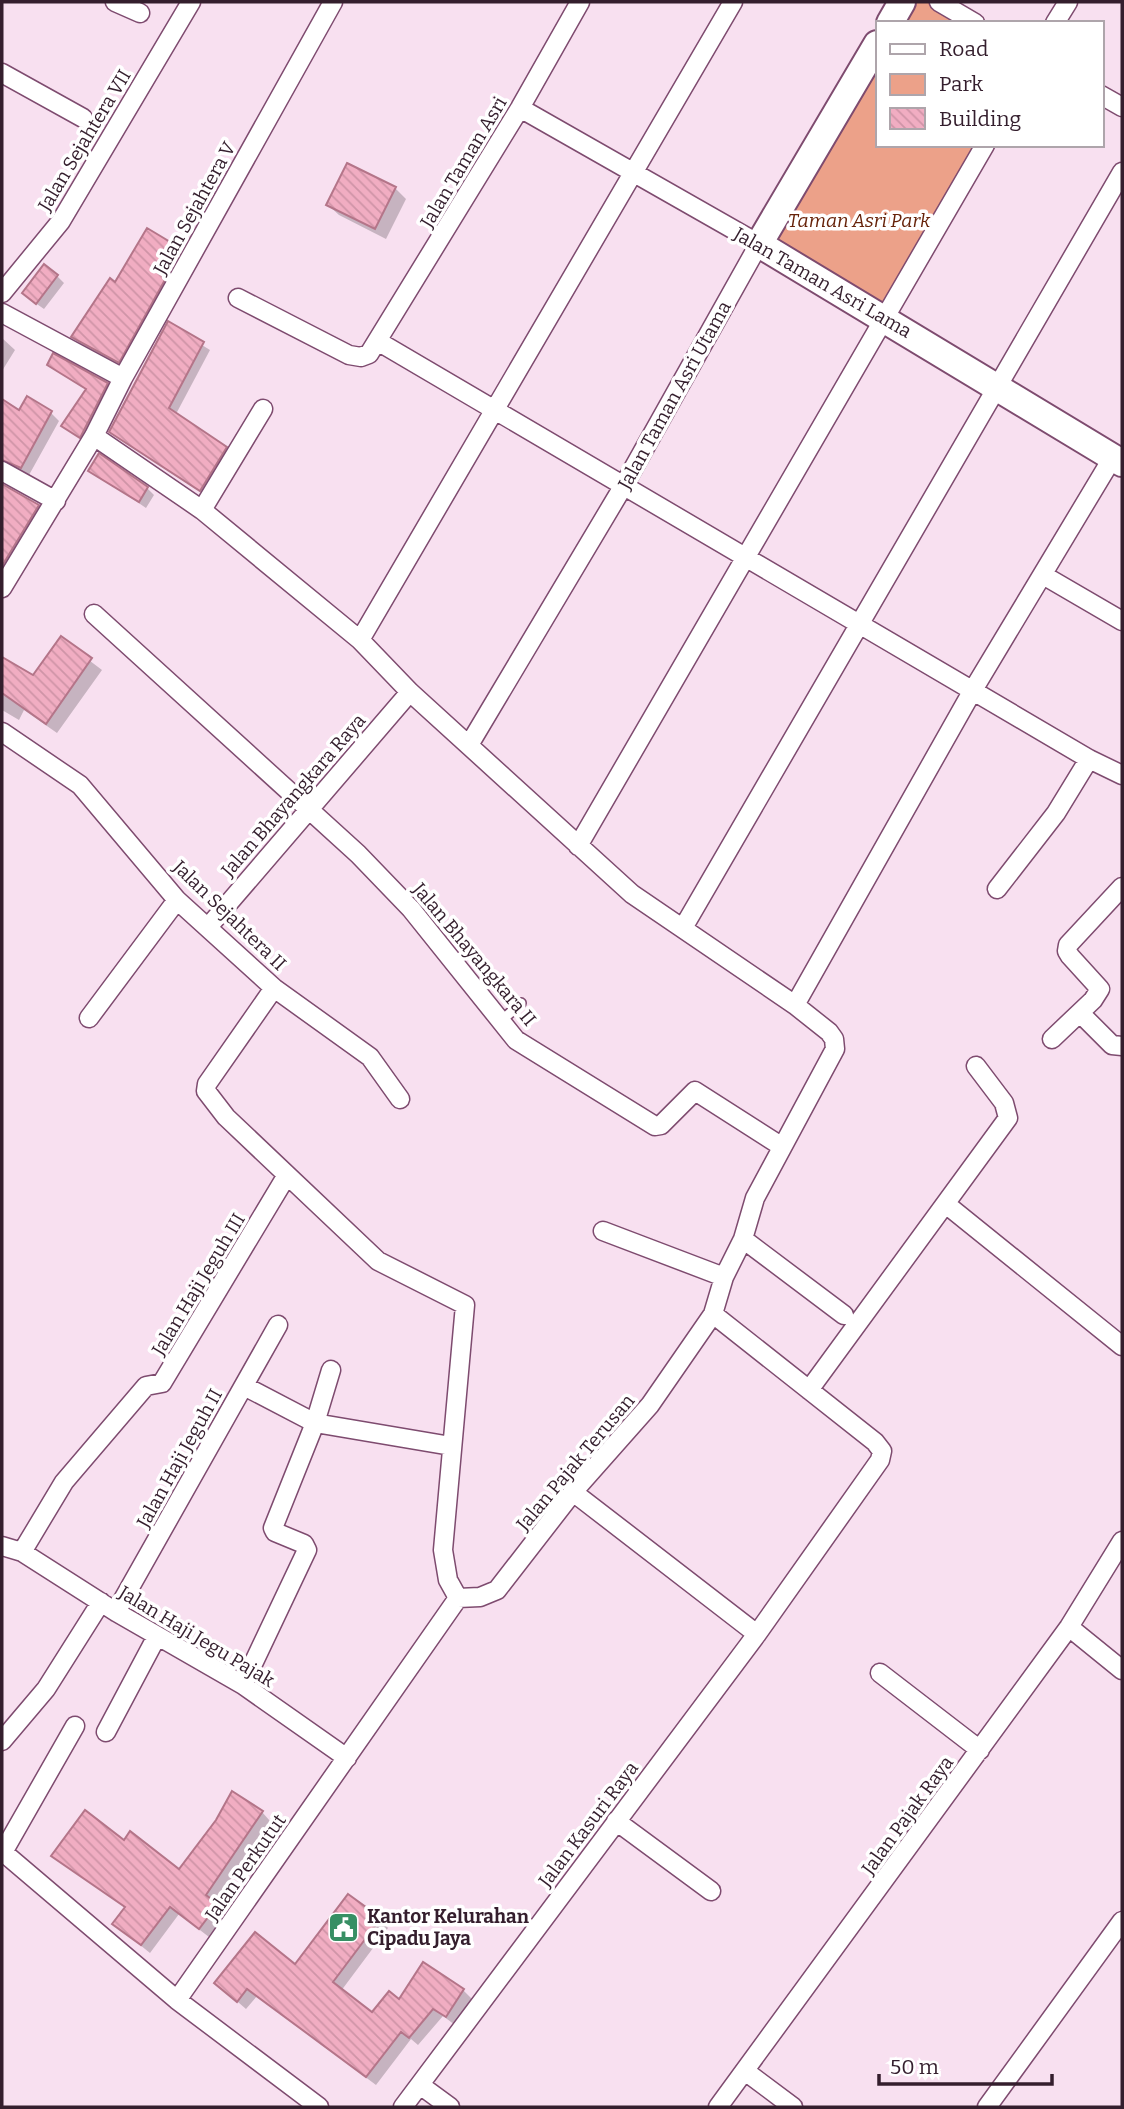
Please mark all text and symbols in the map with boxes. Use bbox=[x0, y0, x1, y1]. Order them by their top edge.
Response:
legend bbox=[876, 21, 1103, 147]
text: Road bbox=[939, 36, 988, 62]
street label: Jalan Sejahtera VII bbox=[32, 65, 136, 216]
text: Park bbox=[939, 71, 983, 97]
street label: Jalan Taman Asri bbox=[415, 92, 512, 233]
text: Building bbox=[939, 106, 1022, 132]
street label: Jalan Sejahtera V bbox=[148, 137, 241, 280]
park label: Taman Asri Park bbox=[788, 209, 931, 232]
street label: Jalan Taman Asri Lama bbox=[729, 222, 916, 343]
street label: Jalan Taman Asri Utama bbox=[613, 296, 736, 494]
street label: Jalan Bhayangkara Raya bbox=[216, 709, 371, 882]
street label: Jalan Sejahtera II bbox=[167, 855, 291, 975]
street label: Jalan Bhayangkara II bbox=[407, 877, 541, 1031]
street label: Jalan Haji Jeguh III bbox=[146, 1209, 250, 1360]
street label: Jalan Haji Jeguh II bbox=[131, 1385, 227, 1533]
street label: Jalan Pajak Terusan bbox=[511, 1389, 639, 1536]
street label: Jalan Haji Jegu Pajak bbox=[114, 1580, 279, 1692]
street label: Jalan Pajak Raya bbox=[856, 1751, 959, 1880]
street label: Jalan Kasuri Raya bbox=[533, 1756, 643, 1892]
street label: Jalan Perkutut bbox=[200, 1809, 291, 1926]
place label: Kantor Kelurahan Cipadu Jaya bbox=[367, 1905, 530, 1950]
public building icon: Kantor Kelurahan Cipadu Jaya bbox=[327, 1910, 361, 1944]
scale bar bbox=[879, 2042, 1052, 2086]
text: 50 m bbox=[890, 2054, 939, 2080]

